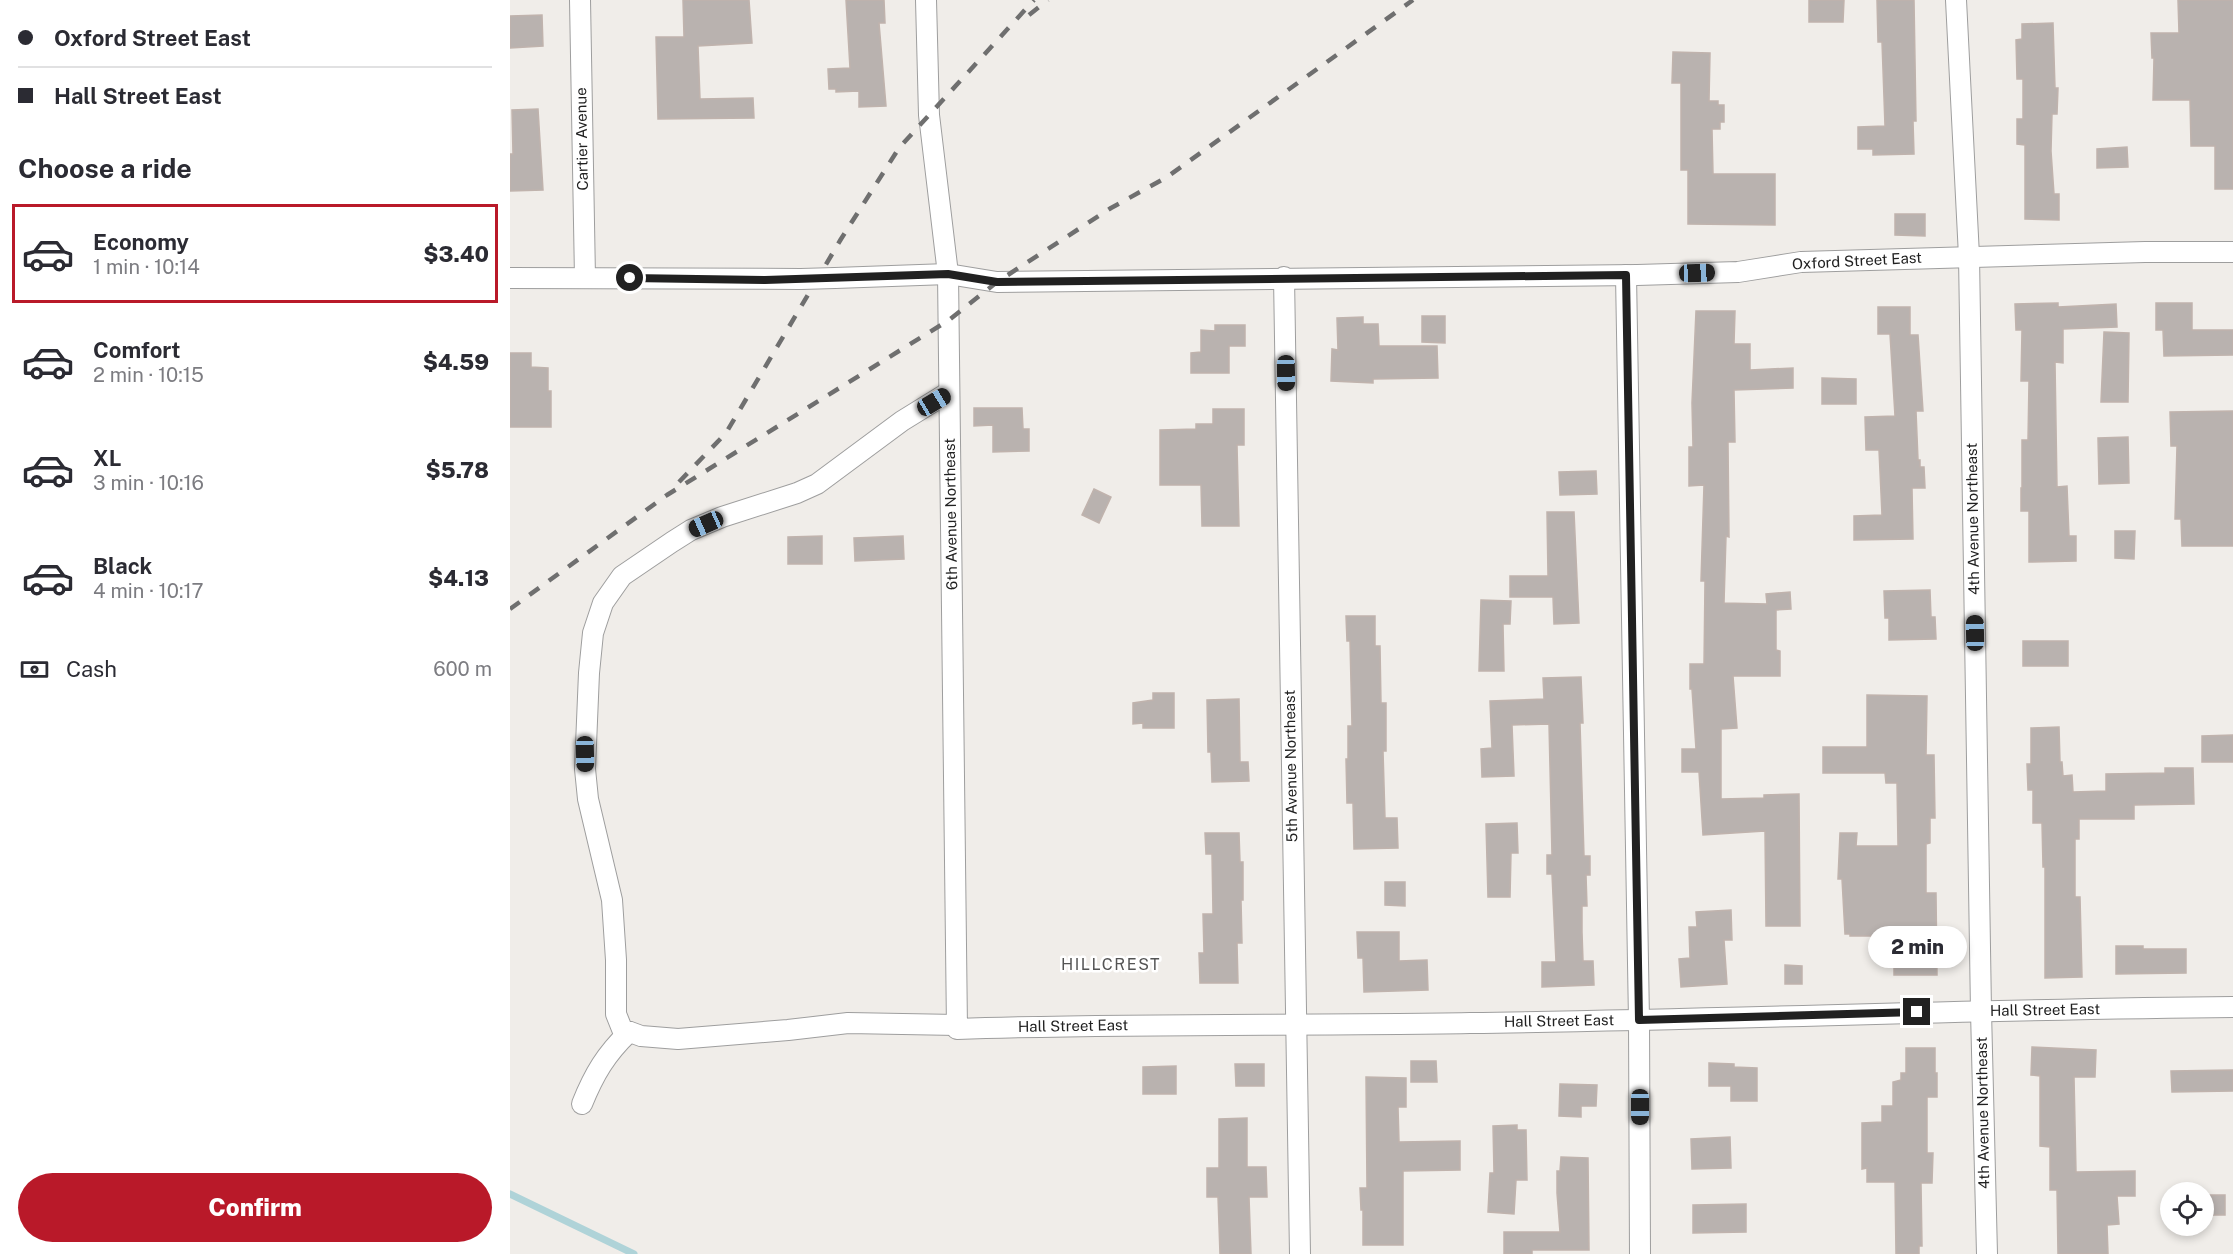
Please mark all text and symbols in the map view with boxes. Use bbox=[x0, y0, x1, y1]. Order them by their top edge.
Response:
text: Oxford Street East bbox=[54, 25, 251, 51]
text: Hall Street East bbox=[54, 83, 222, 109]
street label: Cartier Avenue bbox=[572, 87, 591, 191]
text: Choose a ride bbox=[18, 152, 192, 184]
icon: car bbox=[21, 227, 75, 281]
text: Economy bbox=[93, 229, 189, 255]
text: $3.40 bbox=[423, 241, 489, 267]
street label: Oxford Street East bbox=[1792, 249, 1923, 272]
text: 1 min · 10:14 bbox=[93, 255, 200, 279]
car bbox=[1679, 263, 1715, 283]
route start bbox=[616, 264, 643, 291]
icon: car bbox=[21, 335, 75, 389]
text: Comfort bbox=[93, 337, 180, 363]
text: $4.59 bbox=[423, 349, 489, 375]
car bbox=[1277, 355, 1295, 391]
text: 2 min · 10:15 bbox=[93, 363, 204, 387]
car bbox=[914, 385, 954, 419]
street label: 6th Avenue Northeast bbox=[941, 438, 960, 590]
icon: car bbox=[21, 443, 75, 497]
street label: 4th Avenue Northeast bbox=[1963, 443, 1982, 595]
text: XL bbox=[93, 445, 121, 471]
text: $5.78 bbox=[425, 457, 489, 483]
text: 3 min · 10:16 bbox=[93, 471, 204, 495]
car bbox=[686, 508, 726, 540]
icon: car bbox=[21, 551, 75, 605]
text: Black bbox=[93, 553, 152, 579]
text: $4.13 bbox=[428, 565, 489, 591]
text: 4 min · 10:17 bbox=[93, 579, 204, 603]
car bbox=[1966, 615, 1984, 651]
icon: cash bbox=[18, 653, 51, 686]
text: Cash bbox=[66, 656, 117, 682]
text: 600 m bbox=[433, 657, 492, 681]
street label: 5th Avenue Northeast bbox=[1281, 689, 1300, 842]
car bbox=[576, 736, 594, 772]
callout: 2 min bbox=[1868, 925, 1966, 967]
text: 2 min bbox=[1891, 935, 1944, 959]
district label: HILLCREST bbox=[1061, 955, 1161, 974]
route end bbox=[1903, 998, 1930, 1025]
street label: Hall Street East bbox=[1990, 1000, 2100, 1019]
street label: Hall Street East bbox=[1504, 1011, 1614, 1030]
street label: Hall Street East bbox=[1018, 1016, 1128, 1035]
street label: 4th Avenue Northeast bbox=[1973, 1037, 1992, 1189]
car bbox=[1631, 1089, 1649, 1125]
button: Confirm bbox=[18, 1173, 492, 1242]
map controls bbox=[2160, 1182, 2214, 1236]
button: locate bbox=[2160, 1182, 2214, 1236]

